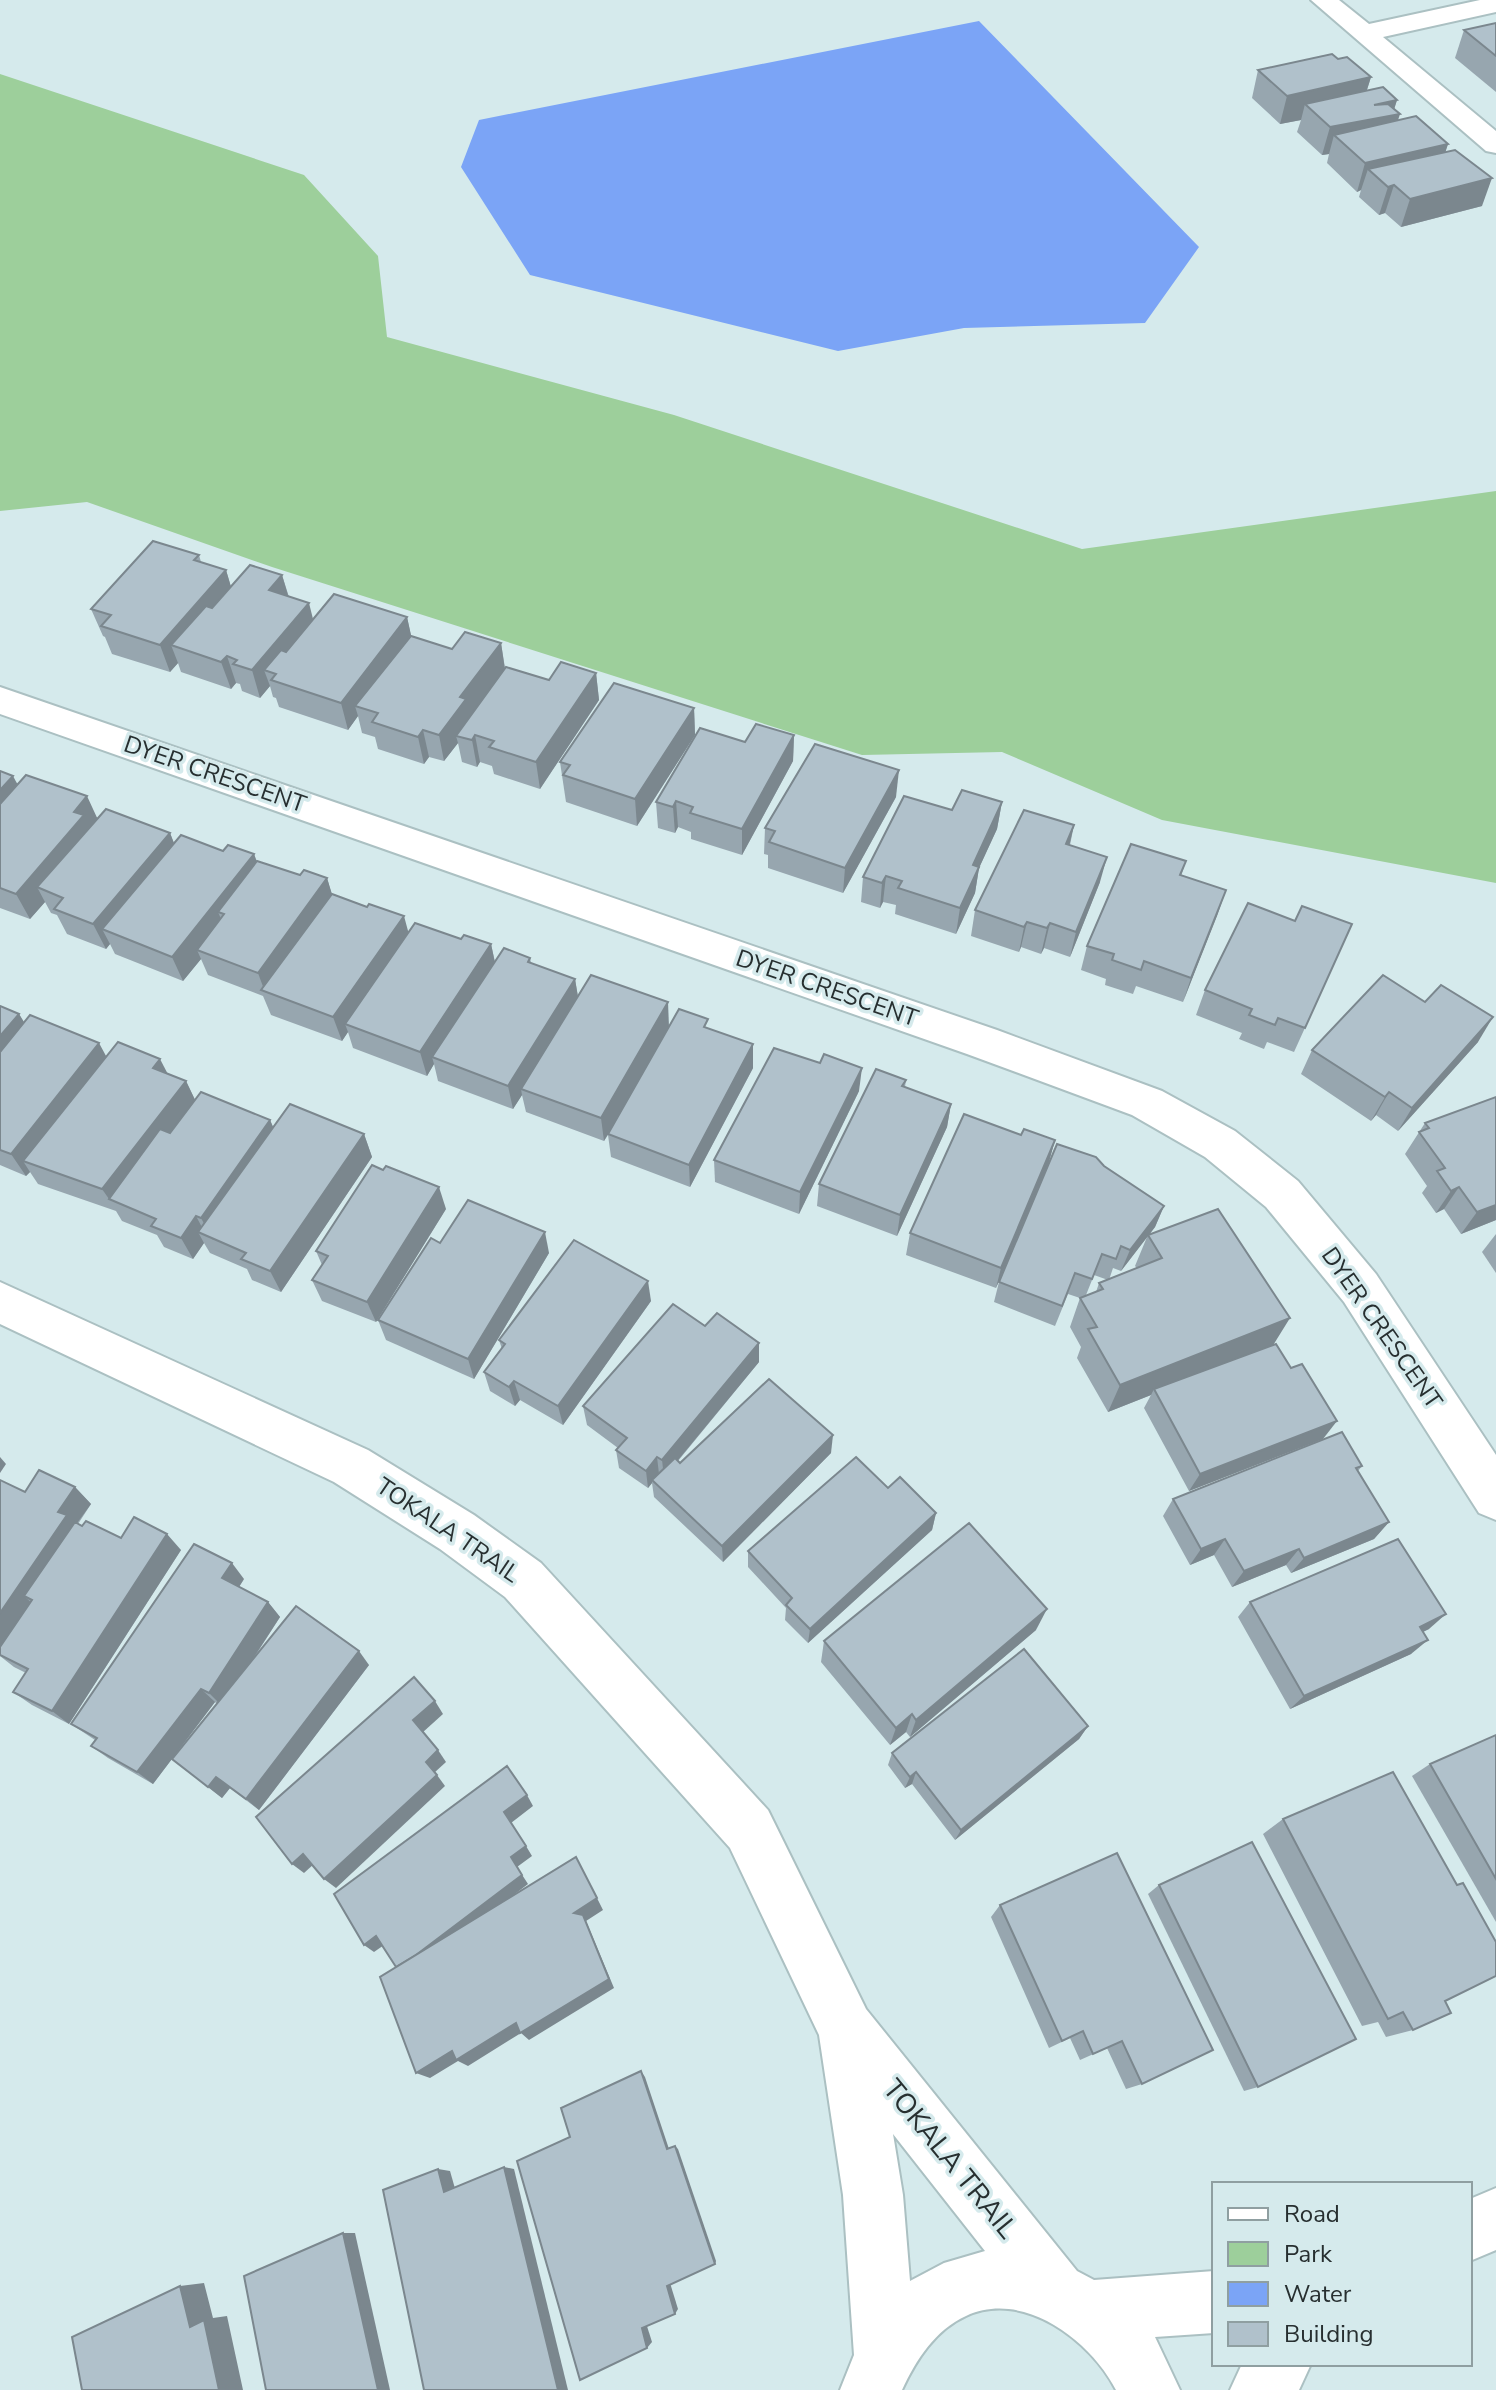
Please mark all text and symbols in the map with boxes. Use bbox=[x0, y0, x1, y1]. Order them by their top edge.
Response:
street label: DYER CRESCENT bbox=[120, 728, 311, 820]
street label: DYER CRESCENT bbox=[732, 942, 923, 1034]
street label: DYER CRESCENT bbox=[1314, 1241, 1450, 1416]
street label: TOKALA TRAIL bbox=[370, 1470, 526, 1590]
street label: TOKALA TRAIL bbox=[874, 2071, 1026, 2247]
legend bbox=[1212, 2182, 1472, 2366]
text: Road bbox=[1284, 2198, 1340, 2230]
text: Park bbox=[1284, 2238, 1333, 2270]
text: Water bbox=[1284, 2278, 1352, 2310]
text: Building bbox=[1284, 2318, 1374, 2350]

